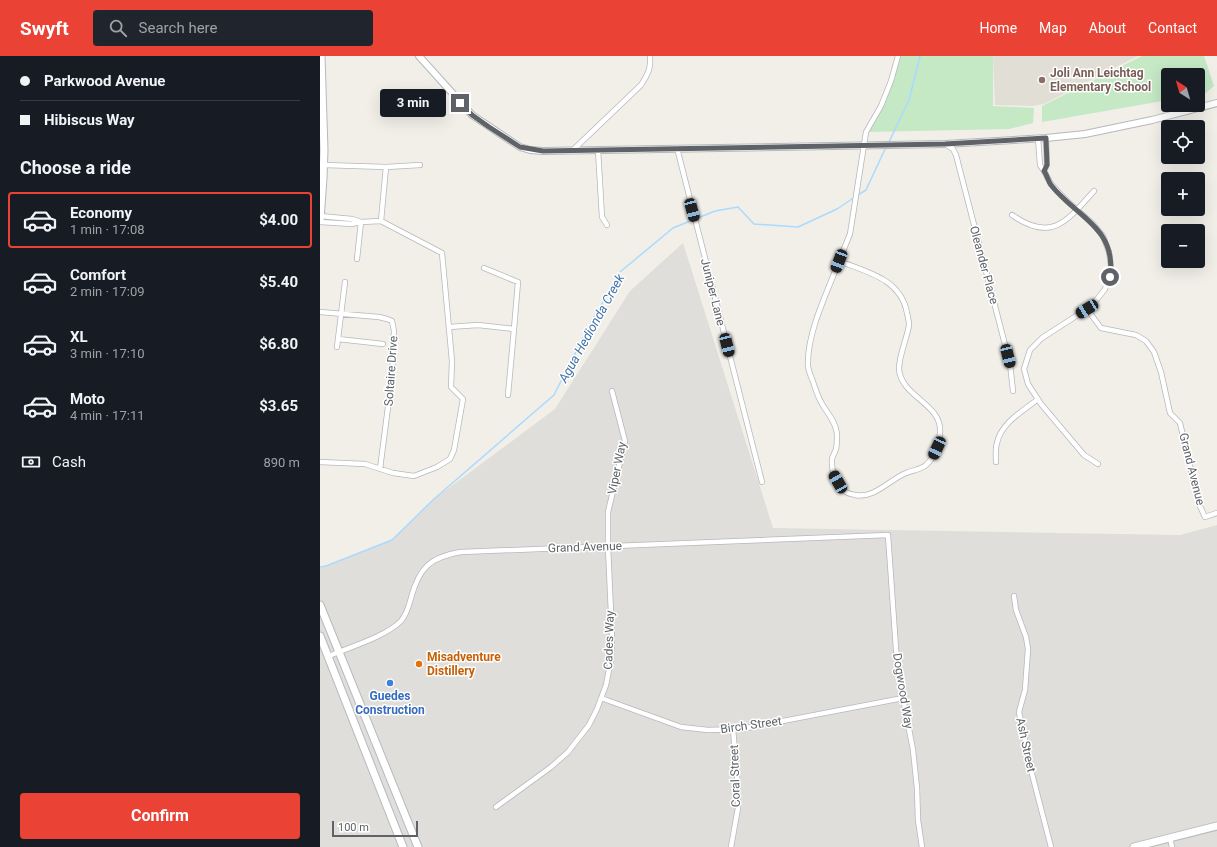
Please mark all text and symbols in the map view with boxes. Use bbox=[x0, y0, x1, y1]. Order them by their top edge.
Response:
search box bbox=[93, 10, 373, 46]
text: Swyft bbox=[20, 17, 69, 40]
icon: search bbox=[107, 17, 129, 39]
text: Search here bbox=[139, 19, 218, 37]
text: Home bbox=[979, 20, 1017, 36]
text: Map bbox=[1039, 20, 1067, 36]
text: About bbox=[1089, 20, 1126, 36]
text: Contact bbox=[1148, 20, 1197, 36]
place label: Joli Ann Leichtag Elementary School bbox=[1050, 66, 1151, 94]
north arrow bbox=[1161, 68, 1205, 112]
map controls bbox=[1161, 68, 1205, 268]
text: Parkwood Avenue bbox=[44, 72, 165, 90]
marker: Joli Ann Leichtag Elementary School bbox=[1037, 75, 1047, 85]
callout: 3 min bbox=[380, 89, 446, 117]
route end bbox=[451, 94, 469, 112]
text: 3 min bbox=[397, 95, 429, 110]
text: Hibiscus Way bbox=[44, 111, 135, 129]
button: locate bbox=[1161, 120, 1205, 164]
text: Choose a ride bbox=[20, 157, 131, 178]
button: + bbox=[1161, 172, 1205, 216]
car bbox=[683, 197, 701, 223]
icon: car bbox=[22, 202, 58, 238]
text: Economy bbox=[70, 204, 132, 222]
text: $4.00 bbox=[259, 211, 298, 229]
text: 1 min · 17:08 bbox=[70, 222, 145, 237]
street label: Oleander Place bbox=[967, 224, 1001, 306]
button: − bbox=[1161, 224, 1205, 268]
car bbox=[829, 248, 849, 274]
street label: Juniper Lane bbox=[698, 257, 728, 327]
icon: car bbox=[22, 264, 58, 300]
text: Comfort bbox=[70, 266, 126, 284]
route start bbox=[1101, 268, 1119, 286]
water label: Agua Hedionda Creek bbox=[555, 271, 628, 386]
text: $5.40 bbox=[259, 273, 298, 291]
text: 2 min · 17:09 bbox=[70, 284, 145, 299]
car bbox=[1074, 298, 1100, 320]
icon: car bbox=[22, 326, 58, 362]
text: XL bbox=[70, 328, 88, 346]
car bbox=[718, 332, 736, 358]
text: $6.80 bbox=[259, 335, 298, 353]
street label: Soltaire Drive bbox=[382, 335, 400, 407]
car bbox=[999, 343, 1017, 369]
text: 3 min · 17:10 bbox=[70, 346, 145, 361]
icon: car bbox=[22, 388, 58, 424]
text: Moto bbox=[70, 390, 105, 408]
text: $3.65 bbox=[259, 397, 298, 415]
text: 4 min · 17:11 bbox=[70, 408, 145, 423]
street label: Grand Avenue bbox=[1176, 431, 1208, 507]
car bbox=[926, 435, 948, 461]
street label: Viper Way bbox=[605, 440, 629, 495]
icon: cash bbox=[20, 451, 42, 473]
text: Cash bbox=[52, 453, 86, 471]
text: 890 m bbox=[263, 455, 300, 470]
car bbox=[827, 469, 849, 495]
street label: Grand Avenue bbox=[548, 539, 622, 555]
street label: Cades Way bbox=[601, 610, 617, 670]
place label: Misadventure Distillery bbox=[427, 650, 501, 678]
street label: Dogwood Way bbox=[890, 652, 916, 730]
marker: Misadventure Distillery bbox=[414, 659, 424, 669]
marker: Guedes Construction bbox=[385, 678, 395, 688]
place label: Guedes Construction bbox=[355, 689, 425, 717]
street label: Birch Street bbox=[719, 714, 783, 736]
street label: Ash Street bbox=[1013, 717, 1039, 774]
street label: Coral Street bbox=[727, 744, 743, 808]
button: Confirm bbox=[20, 793, 300, 839]
scale bar bbox=[332, 819, 418, 838]
text: 100 m bbox=[338, 821, 369, 834]

